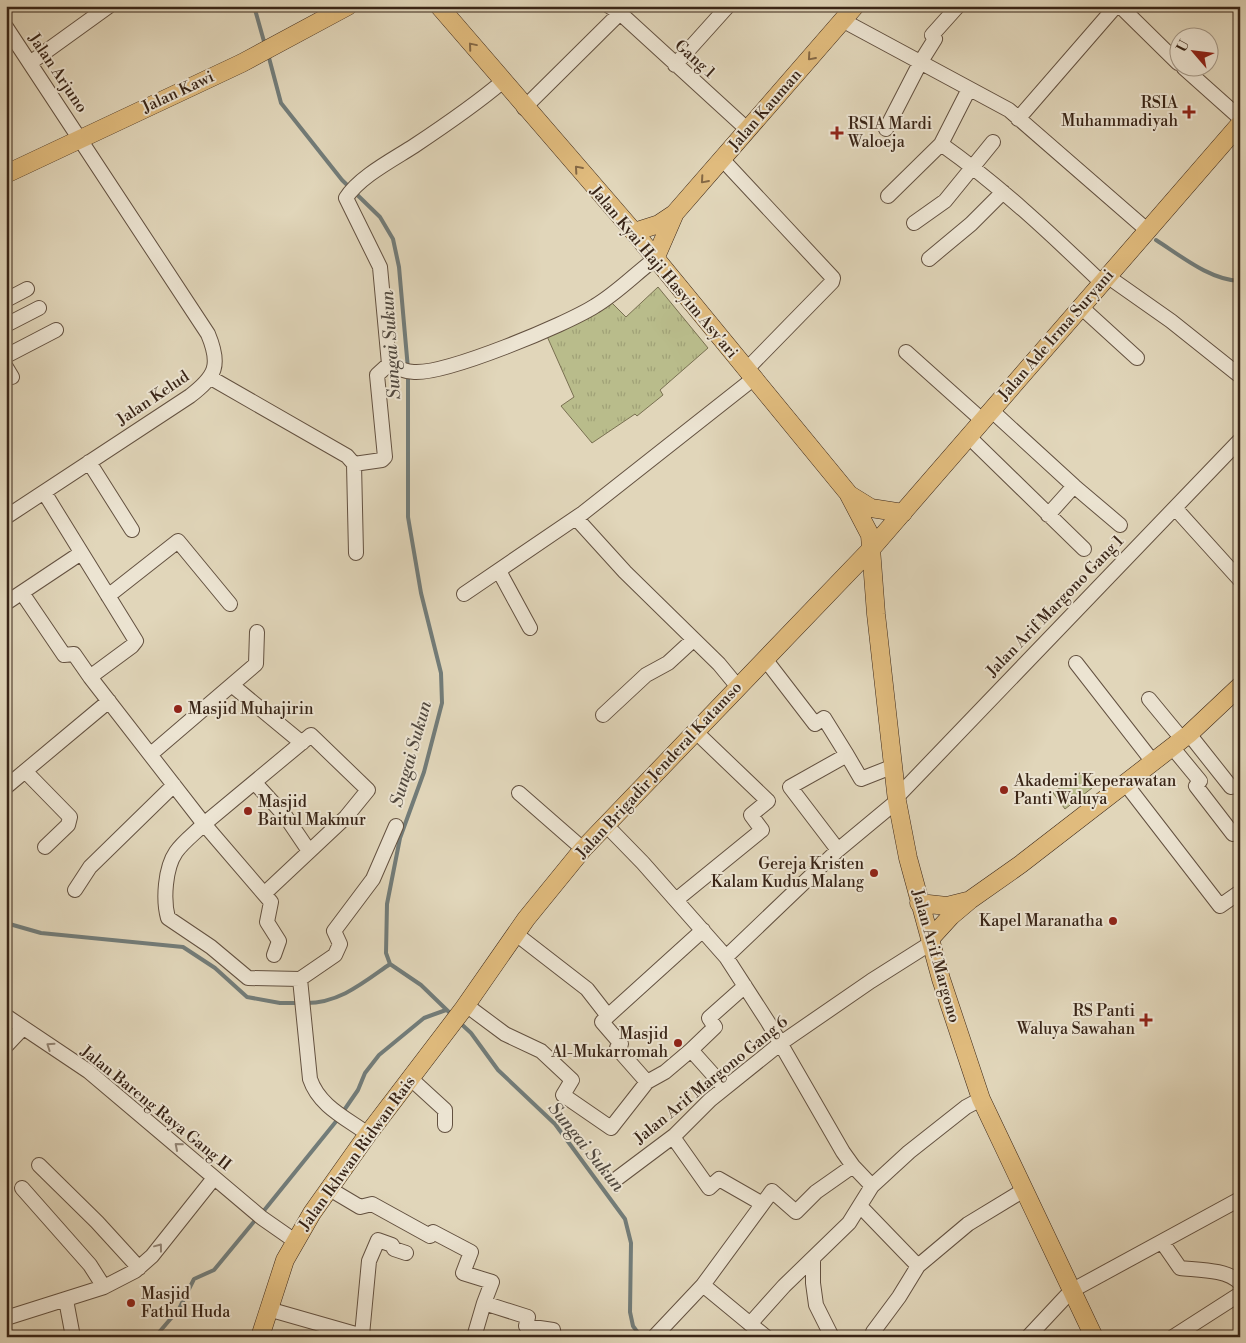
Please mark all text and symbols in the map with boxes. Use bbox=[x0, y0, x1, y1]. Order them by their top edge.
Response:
north arrow bbox=[1168, 28, 1218, 78]
street label: Jalan Arjuno bbox=[24, 29, 92, 117]
street label: Gang 1 bbox=[671, 36, 720, 83]
text: U bbox=[1173, 37, 1194, 55]
one-way arrow bbox=[469, 43, 478, 52]
one-way arrow bbox=[808, 51, 816, 60]
street label: Jalan Kauman bbox=[723, 65, 806, 156]
street label: Jalan Kawi bbox=[138, 67, 217, 118]
place label: RSIA Muhammadiyah bbox=[1061, 93, 1179, 131]
marker: RSIA Muhammadiyah bbox=[1182, 105, 1196, 119]
place label: RSIA Mardi Waloeja bbox=[847, 114, 932, 152]
marker: RSIA Mardi Waloeja bbox=[830, 126, 844, 140]
one-way arrow bbox=[575, 166, 584, 175]
one-way arrow bbox=[701, 174, 710, 183]
street label: Jalan Kyai Haji Hasyim Asy'ari bbox=[585, 181, 742, 362]
street label: Jalan Ade Irma Suryani bbox=[993, 265, 1118, 405]
water label: Sungai Sukun bbox=[376, 289, 406, 400]
street label: Jalan Kelud bbox=[112, 366, 193, 430]
street label: Jalan Arif Margono Gang 1 bbox=[981, 531, 1128, 682]
street label: Jalan Brigadir Jenderal Katamso bbox=[571, 677, 746, 863]
water label: Sungai Sukun bbox=[385, 697, 437, 810]
place label: Masjid Muhajirin bbox=[188, 699, 314, 719]
marker: Masjid Muhajirin bbox=[172, 703, 184, 715]
place label: Akademi Keperawatan Panti Waluya bbox=[1013, 771, 1177, 809]
marker: Akademi Keperawatan Panti Waluya bbox=[998, 784, 1010, 796]
place label: Masjid Baitul Makmur bbox=[257, 792, 366, 830]
marker: Masjid Baitul Makmur bbox=[242, 805, 254, 817]
place label: Gereja Kristen Kalam Kudus Malang bbox=[711, 854, 865, 892]
marker: Gereja Kristen Kalam Kudus Malang bbox=[868, 867, 880, 879]
street label: Jalan Arif Margono bbox=[907, 886, 965, 1025]
place label: Kapel Maranatha bbox=[979, 911, 1104, 931]
marker: Kapel Maranatha bbox=[1107, 915, 1119, 927]
place label: RS Panti Waluya Sawahan bbox=[1016, 1001, 1135, 1039]
street label: Jalan Arif Margono Gang 6 bbox=[629, 1012, 792, 1149]
marker: RS Panti Waluya Sawahan bbox=[1139, 1013, 1153, 1027]
place label: Masjid Al-Mukarromah bbox=[550, 1024, 668, 1062]
marker: Masjid Al-Mukarromah bbox=[672, 1037, 684, 1049]
street label: Jalan Bareng Raya Gang II bbox=[76, 1041, 235, 1175]
one-way arrow bbox=[46, 1043, 55, 1052]
street label: Jalan Ikhwan Ridwan Rais bbox=[294, 1072, 420, 1235]
water label: Sungai Sukun bbox=[543, 1097, 630, 1197]
one-way arrow bbox=[174, 1142, 183, 1151]
one-way arrow bbox=[153, 1243, 162, 1253]
place label: Masjid Fathul Huda bbox=[141, 1284, 231, 1322]
marker: Masjid Fathul Huda bbox=[125, 1297, 137, 1309]

